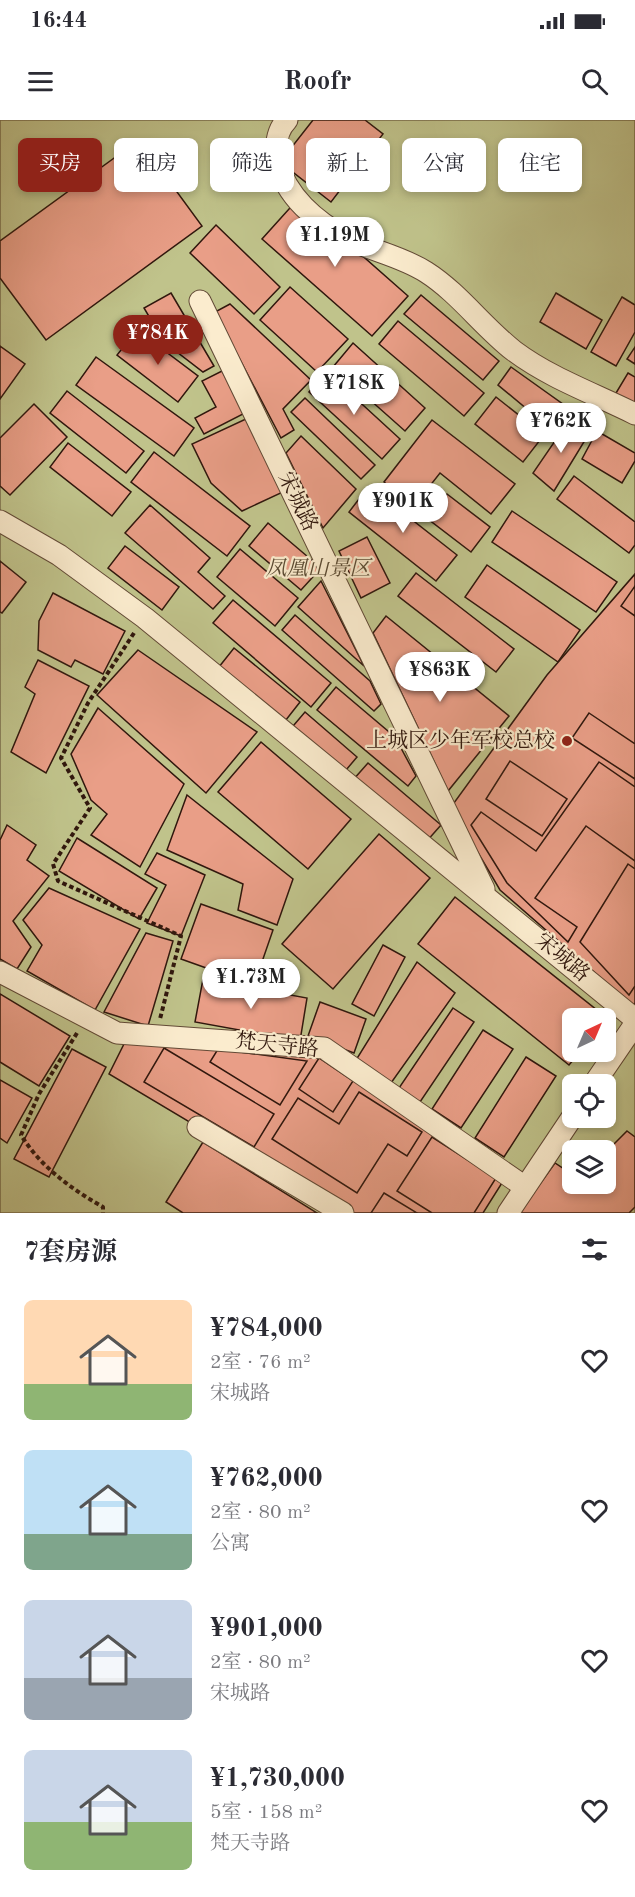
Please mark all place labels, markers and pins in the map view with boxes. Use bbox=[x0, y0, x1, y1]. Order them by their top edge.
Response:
pin: ¥1.19M bbox=[286, 217, 384, 268]
pin: ¥784K bbox=[116, 315, 200, 366]
pin: ¥718K bbox=[312, 365, 396, 416]
pin: ¥762K bbox=[519, 403, 603, 454]
pin: ¥901K bbox=[361, 483, 445, 534]
pin: ¥863K bbox=[398, 652, 482, 703]
place label: 上城区少年军校总校 bbox=[366, 728, 555, 752]
marker: 上城区少年军校总校 bbox=[560, 734, 574, 748]
pin: ¥1.73M bbox=[202, 959, 300, 1010]

